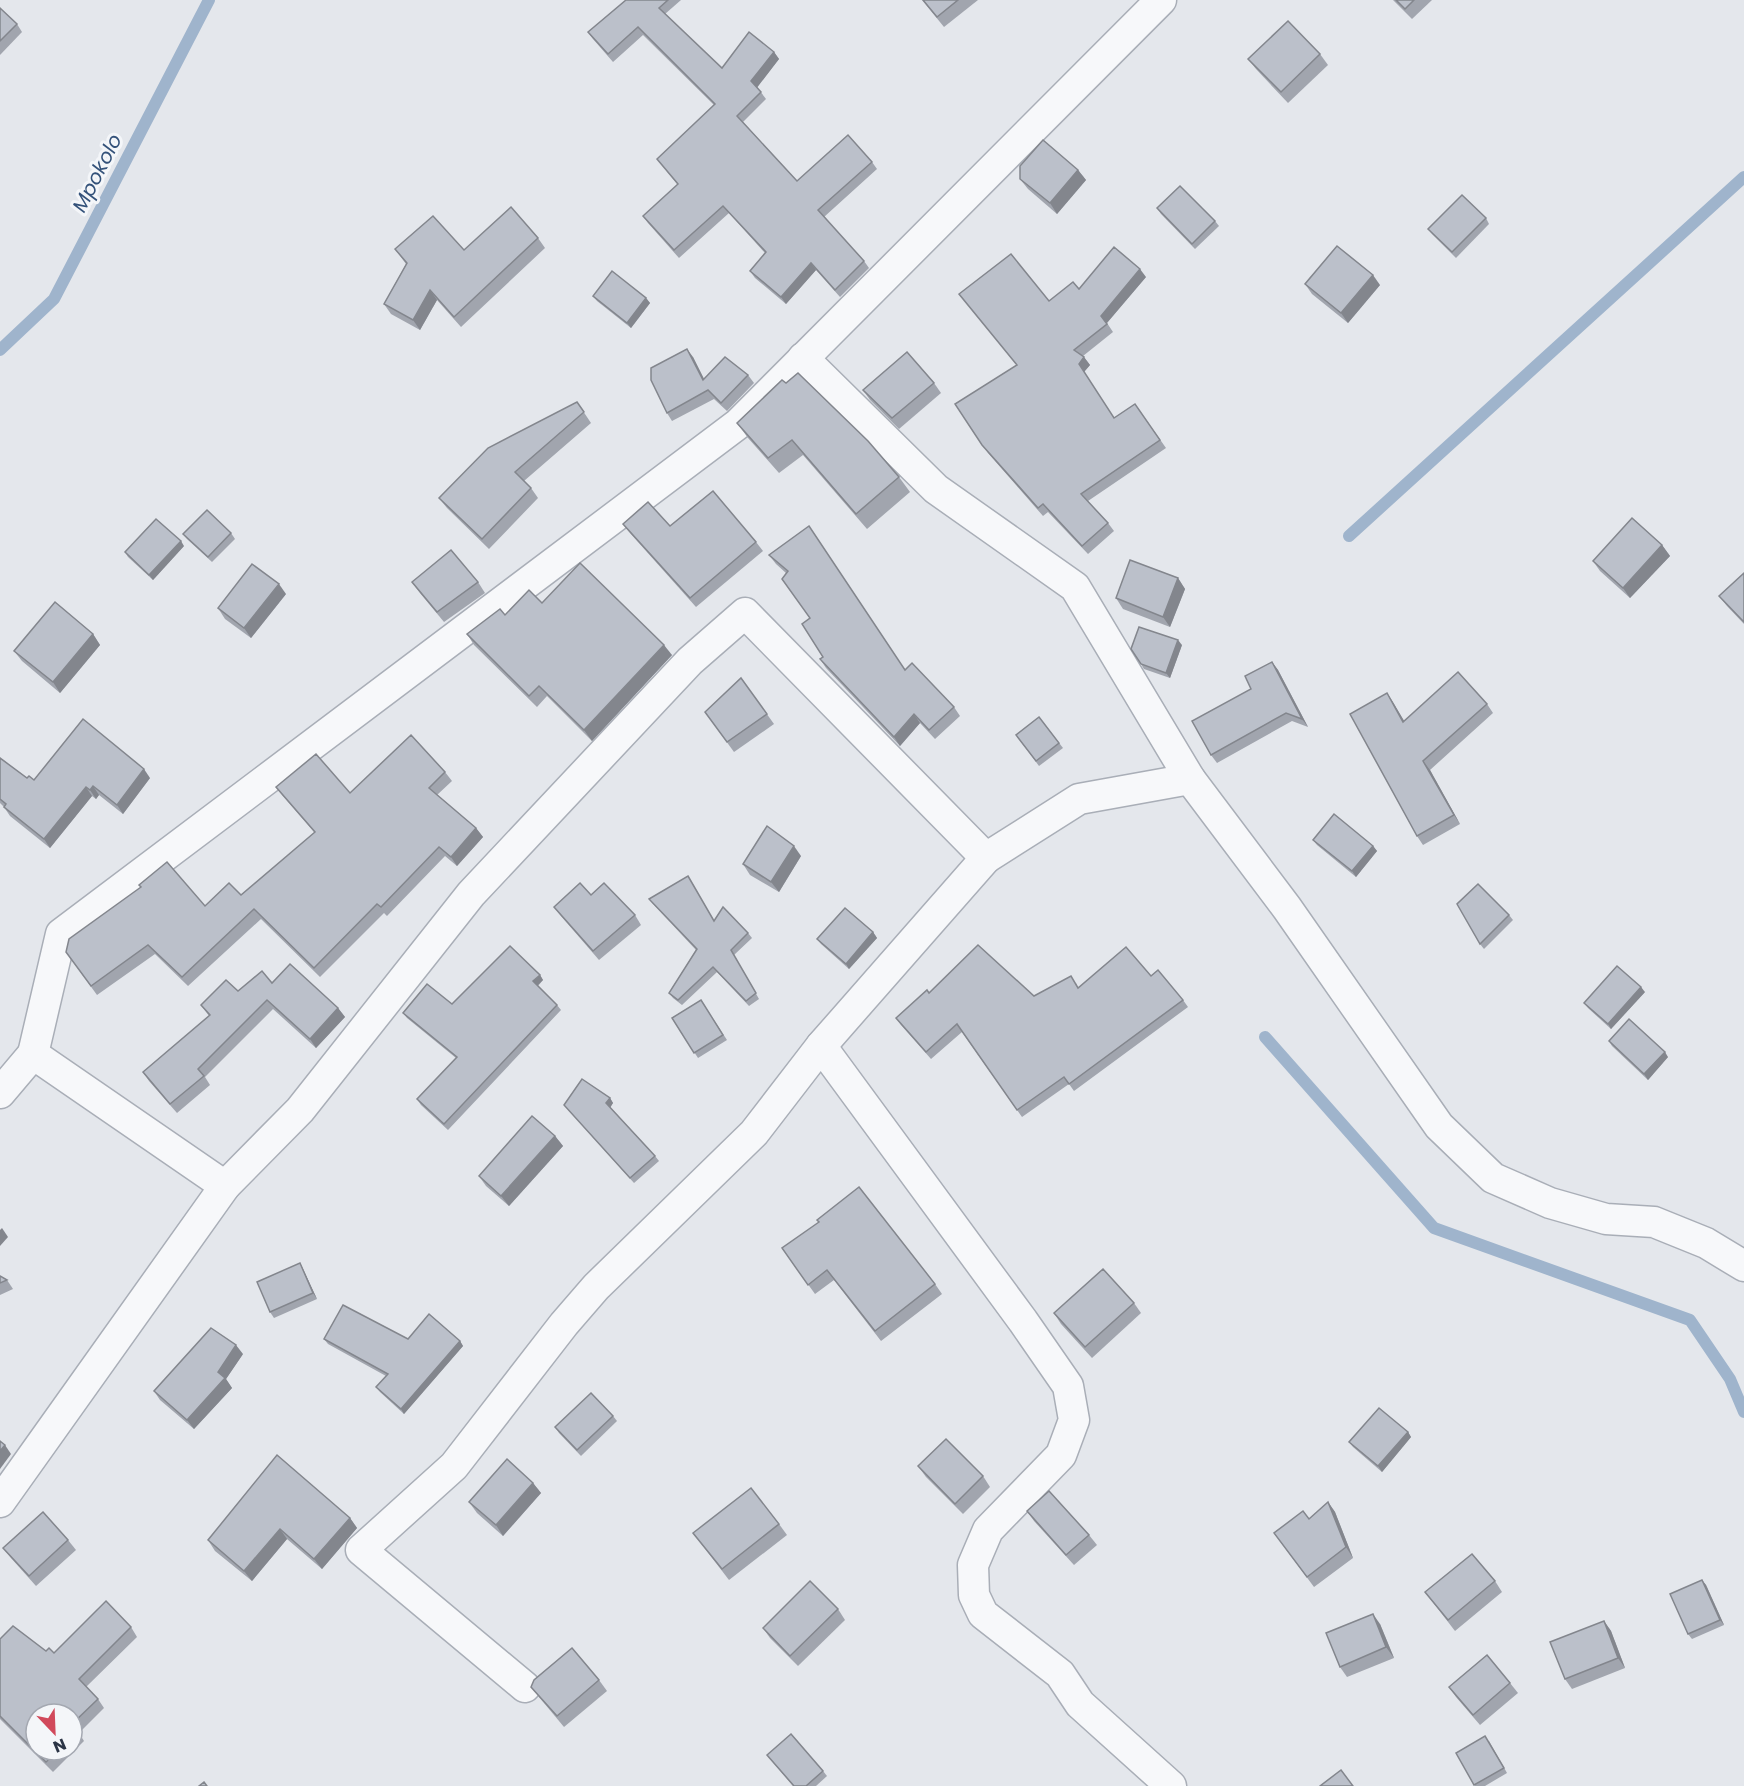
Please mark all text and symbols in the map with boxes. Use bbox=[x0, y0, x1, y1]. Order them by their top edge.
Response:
water label: Mpokolo bbox=[65, 129, 129, 217]
north arrow bbox=[24, 1702, 84, 1762]
text: N bbox=[50, 1732, 70, 1758]

